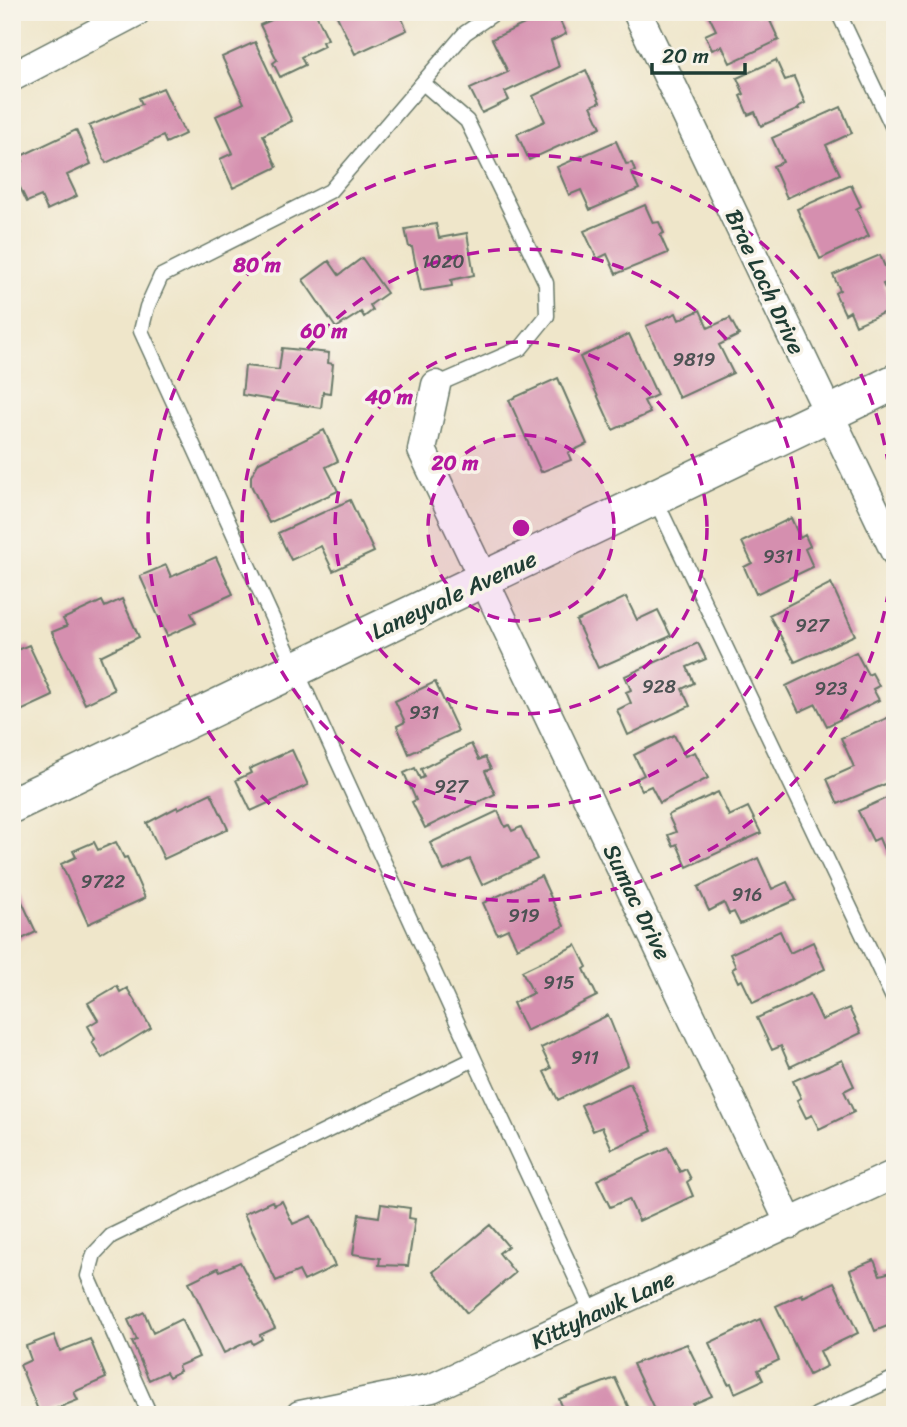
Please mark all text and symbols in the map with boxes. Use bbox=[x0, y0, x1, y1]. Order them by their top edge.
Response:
scale bar bbox=[652, 32, 744, 76]
text: 20 m bbox=[662, 37, 709, 75]
street label: Brae Loch Drive bbox=[713, 202, 817, 362]
house number: 1020 bbox=[421, 245, 465, 278]
text: 80 m bbox=[232, 246, 282, 284]
text: 60 m bbox=[300, 312, 348, 350]
house number: 9819 bbox=[673, 343, 715, 376]
text: 40 m bbox=[364, 378, 414, 416]
text: 20 m bbox=[431, 444, 479, 482]
centre of rings bbox=[509, 516, 533, 540]
street label: Laneyvale Avenue bbox=[364, 538, 544, 651]
house number: 931 bbox=[763, 540, 793, 573]
house number: 927 bbox=[795, 609, 830, 642]
house number: 928 bbox=[642, 670, 677, 703]
house number: 923 bbox=[814, 672, 848, 705]
house number: 931 bbox=[409, 696, 439, 729]
house number: 927 bbox=[434, 770, 469, 803]
street label: Sumac Drive bbox=[591, 837, 683, 968]
house number: 9722 bbox=[81, 865, 125, 898]
house number: 916 bbox=[732, 878, 762, 911]
house number: 919 bbox=[508, 899, 540, 932]
house number: 915 bbox=[543, 966, 575, 999]
house number: 911 bbox=[571, 1041, 599, 1074]
street label: Kittyhawk Lane bbox=[524, 1259, 682, 1361]

